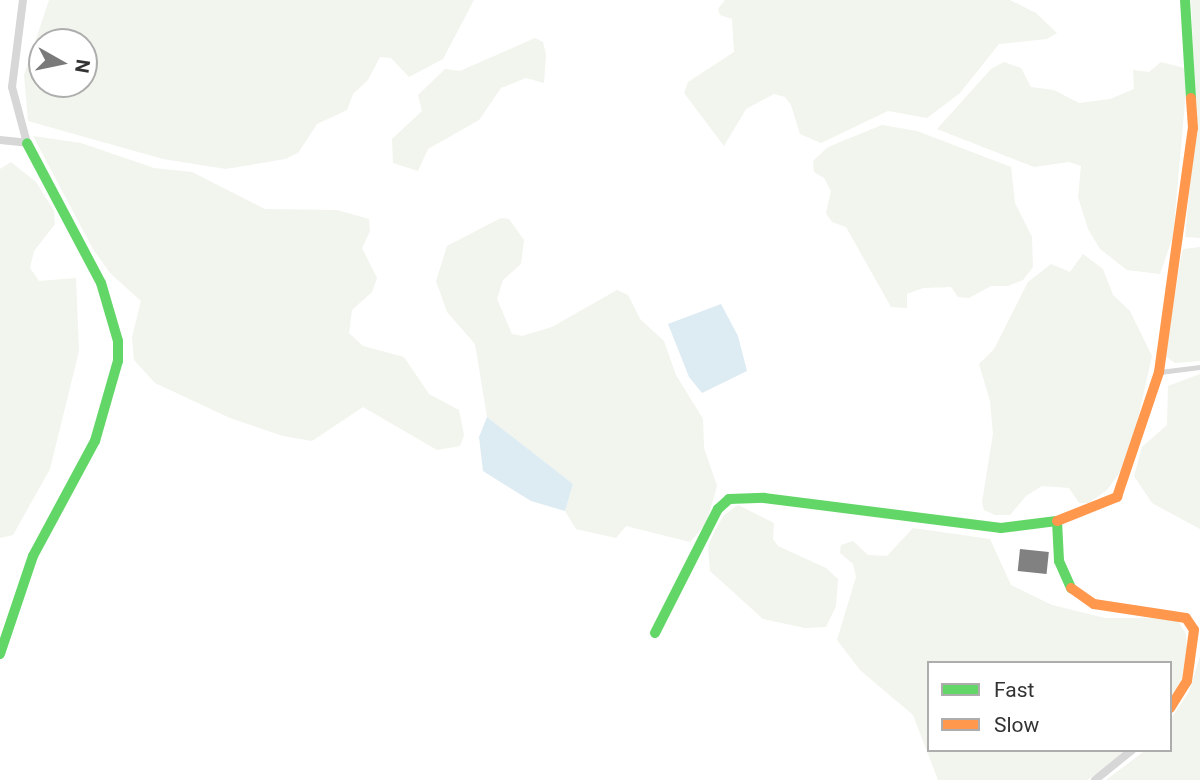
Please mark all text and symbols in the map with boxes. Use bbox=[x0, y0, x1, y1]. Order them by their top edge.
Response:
north arrow bbox=[28, 28, 98, 98]
text: N bbox=[70, 58, 95, 74]
legend bbox=[927, 661, 1172, 752]
text: Fast bbox=[994, 678, 1034, 702]
text: Slow bbox=[994, 713, 1039, 737]

